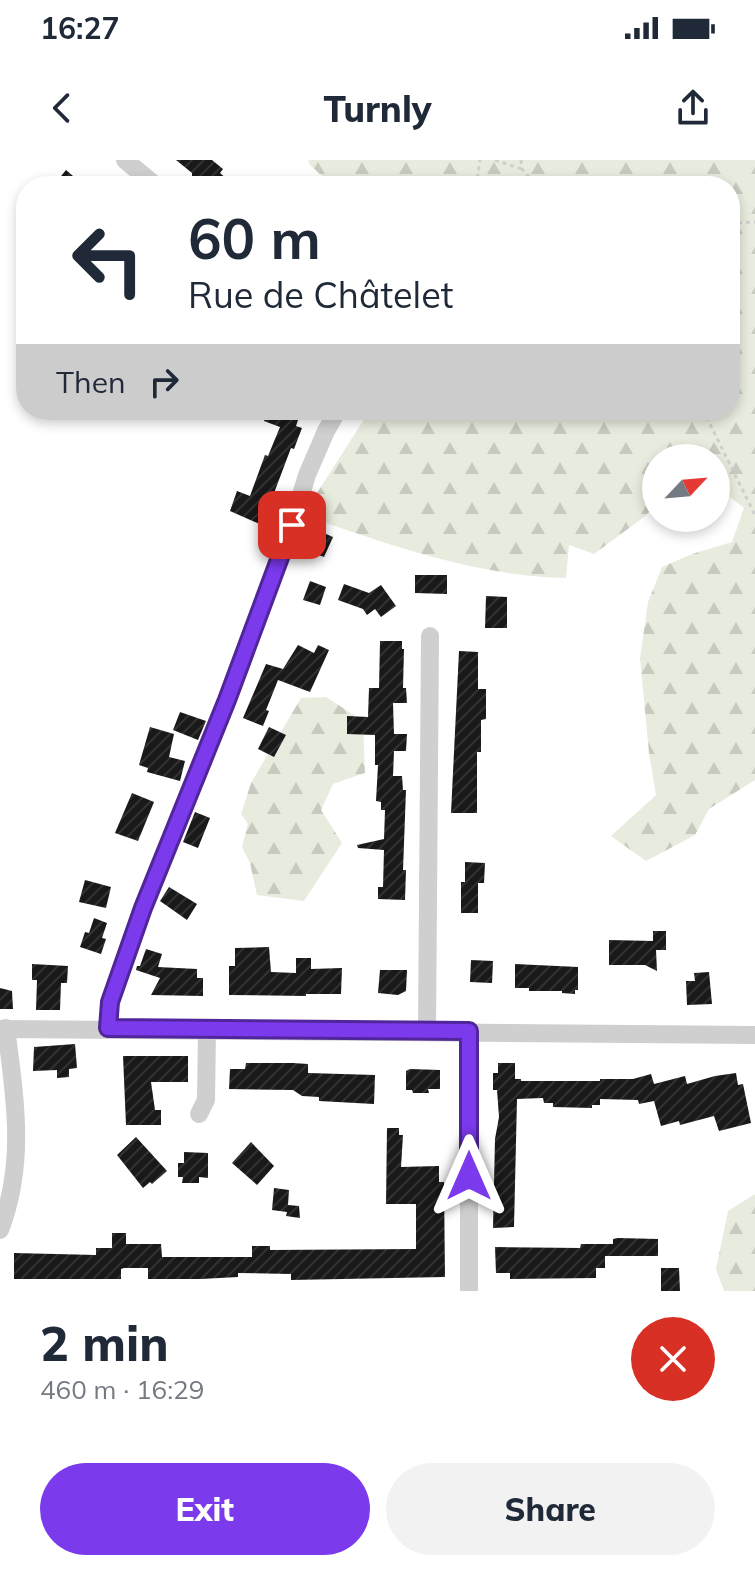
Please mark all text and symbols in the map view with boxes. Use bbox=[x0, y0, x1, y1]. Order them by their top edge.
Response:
text: 16:27 bbox=[40, 9, 119, 47]
icon: back bbox=[40, 86, 84, 130]
text: Turnly bbox=[323, 86, 432, 131]
icon: share bbox=[671, 86, 715, 130]
text: 60 m bbox=[188, 203, 321, 273]
icon: left bbox=[56, 208, 160, 312]
text: Rue de Châtelet bbox=[188, 272, 453, 317]
icon: right bbox=[142, 360, 186, 404]
text: Then bbox=[56, 363, 126, 401]
north arrow bbox=[642, 444, 730, 532]
map controls bbox=[642, 444, 730, 532]
pin bbox=[258, 491, 326, 559]
icon: arrive bbox=[270, 503, 314, 547]
position arrow bbox=[427, 1134, 511, 1218]
text: 2 min bbox=[40, 1313, 169, 1373]
button: close bbox=[631, 1317, 715, 1401]
text: 460 m · 16:29 bbox=[40, 1373, 204, 1406]
button: Exit bbox=[40, 1463, 370, 1555]
button: Share bbox=[386, 1463, 715, 1555]

